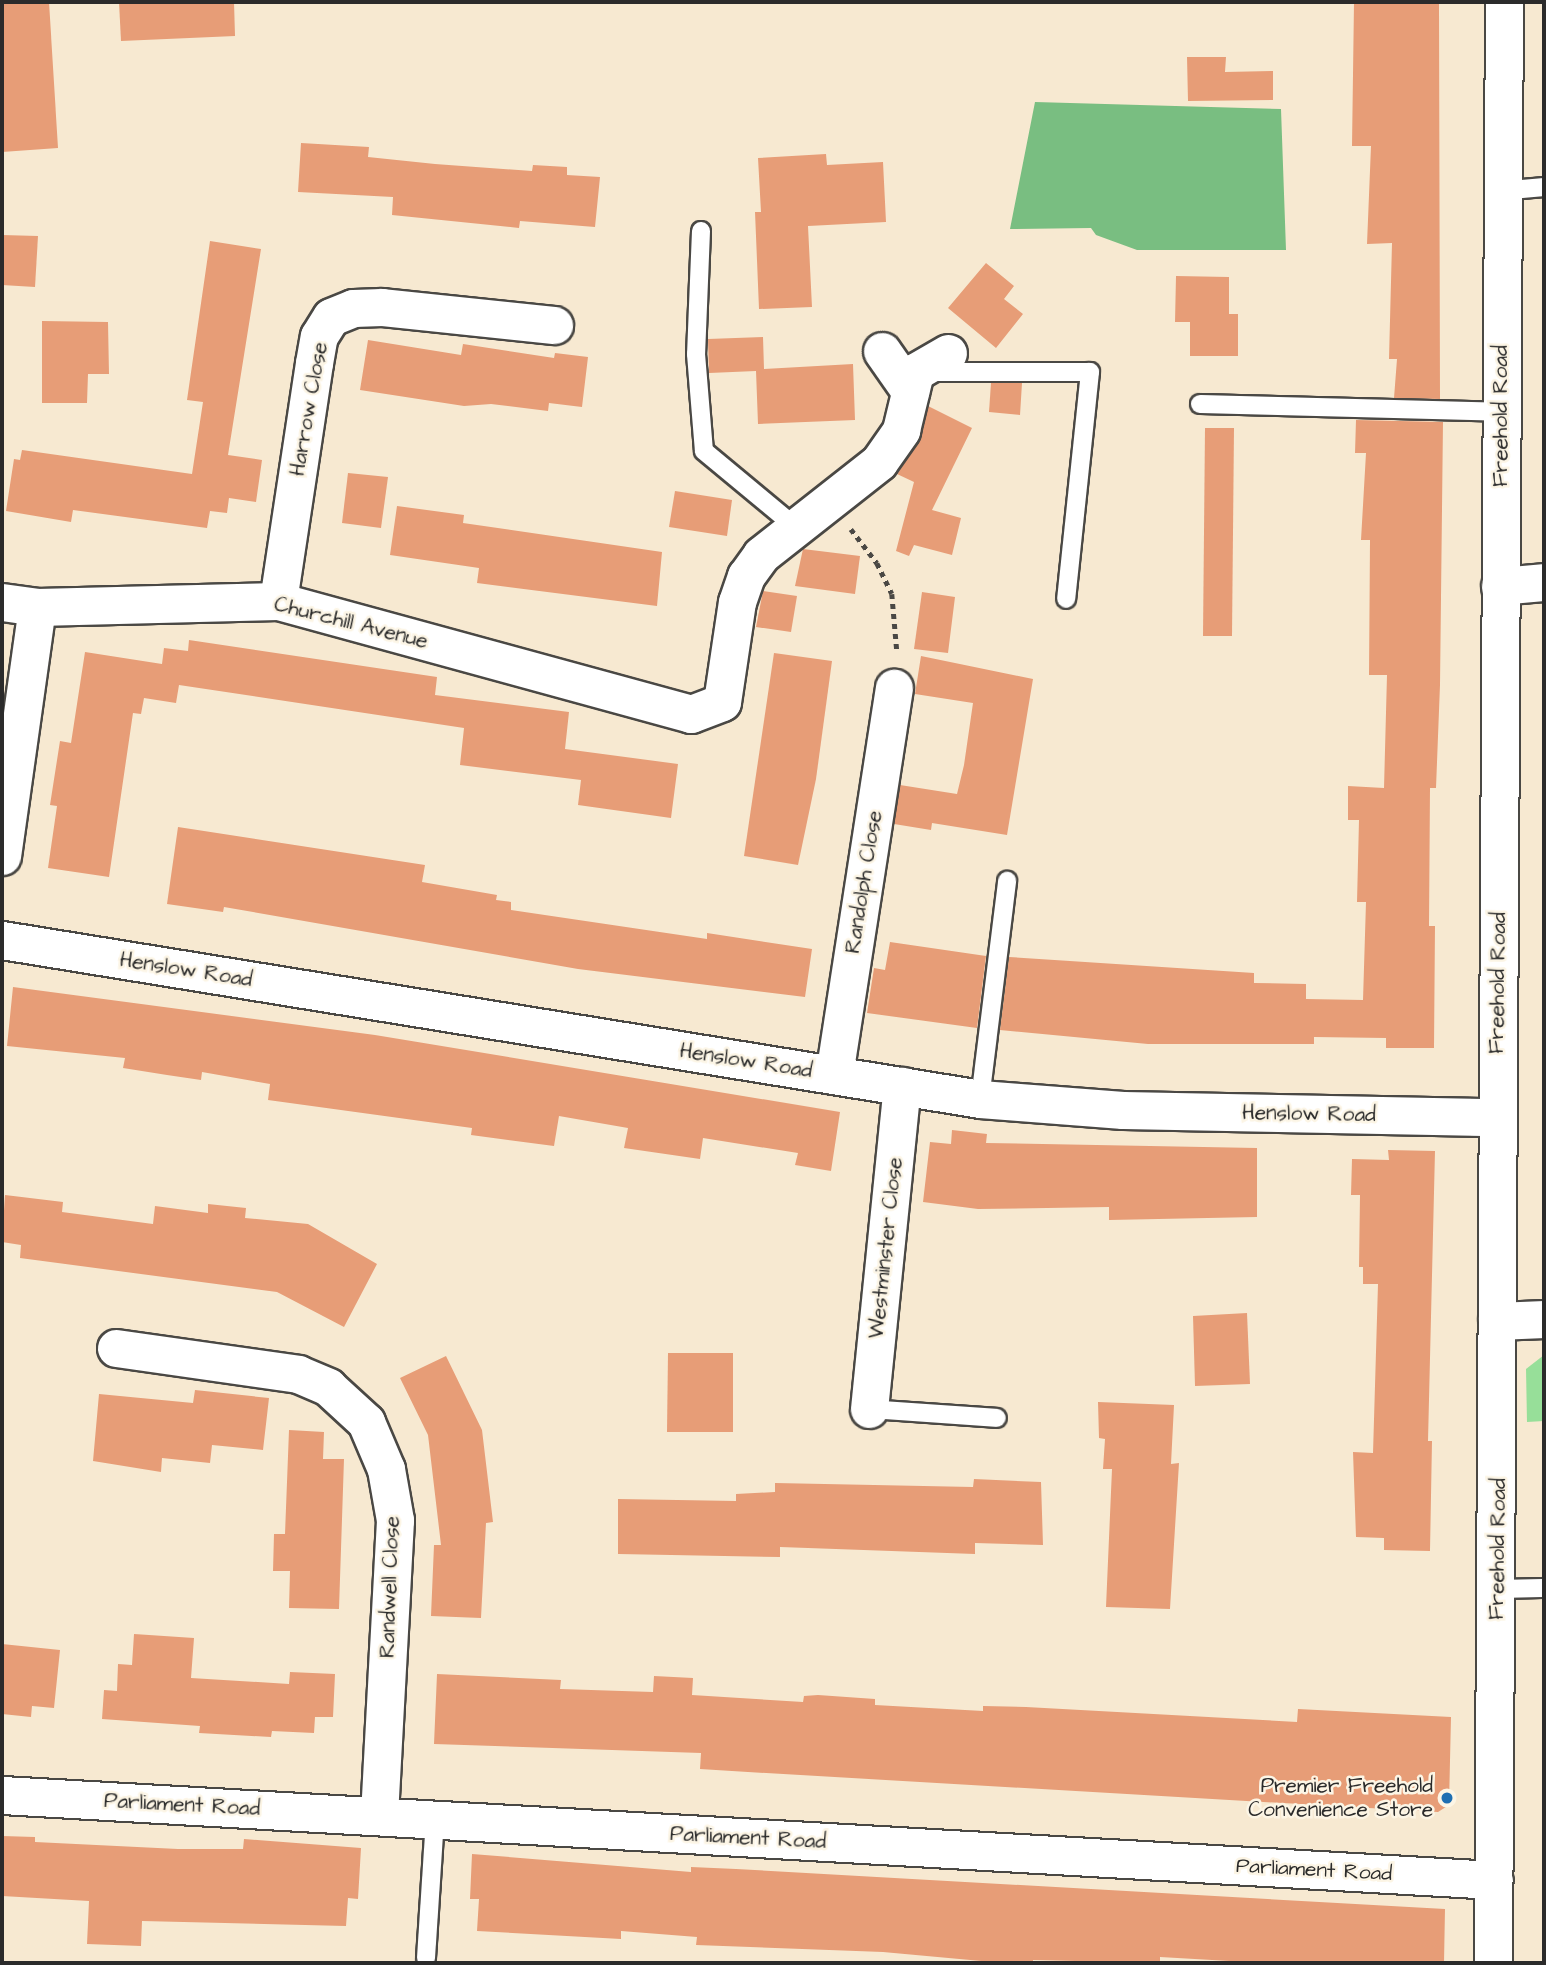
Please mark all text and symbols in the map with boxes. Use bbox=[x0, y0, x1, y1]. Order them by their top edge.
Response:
street label: Harrow Close bbox=[285, 340, 333, 478]
street label: Freehold Road bbox=[1488, 345, 1514, 487]
street label: Churchill Avenue bbox=[271, 592, 431, 654]
street label: Randolph Close bbox=[840, 809, 888, 955]
street label: Freehold Road bbox=[1484, 912, 1512, 1054]
street label: Henslow Road bbox=[118, 947, 254, 993]
street label: Henslow Road bbox=[678, 1038, 814, 1084]
street label: Henslow Road bbox=[1242, 1100, 1376, 1128]
street label: Westminster Close bbox=[864, 1156, 908, 1340]
street label: Freehold Road bbox=[1484, 1478, 1512, 1620]
street label: Randwell Close bbox=[375, 1516, 405, 1658]
place label: Premier Freehold Convenience Store bbox=[1248, 1773, 1433, 1823]
street label: Parliament Road bbox=[103, 1788, 261, 1822]
marker: Premier Freehold Convenience Store bbox=[1439, 1790, 1455, 1806]
street label: Parliament Road bbox=[669, 1821, 827, 1855]
street label: Parliament Road bbox=[1235, 1853, 1393, 1887]

